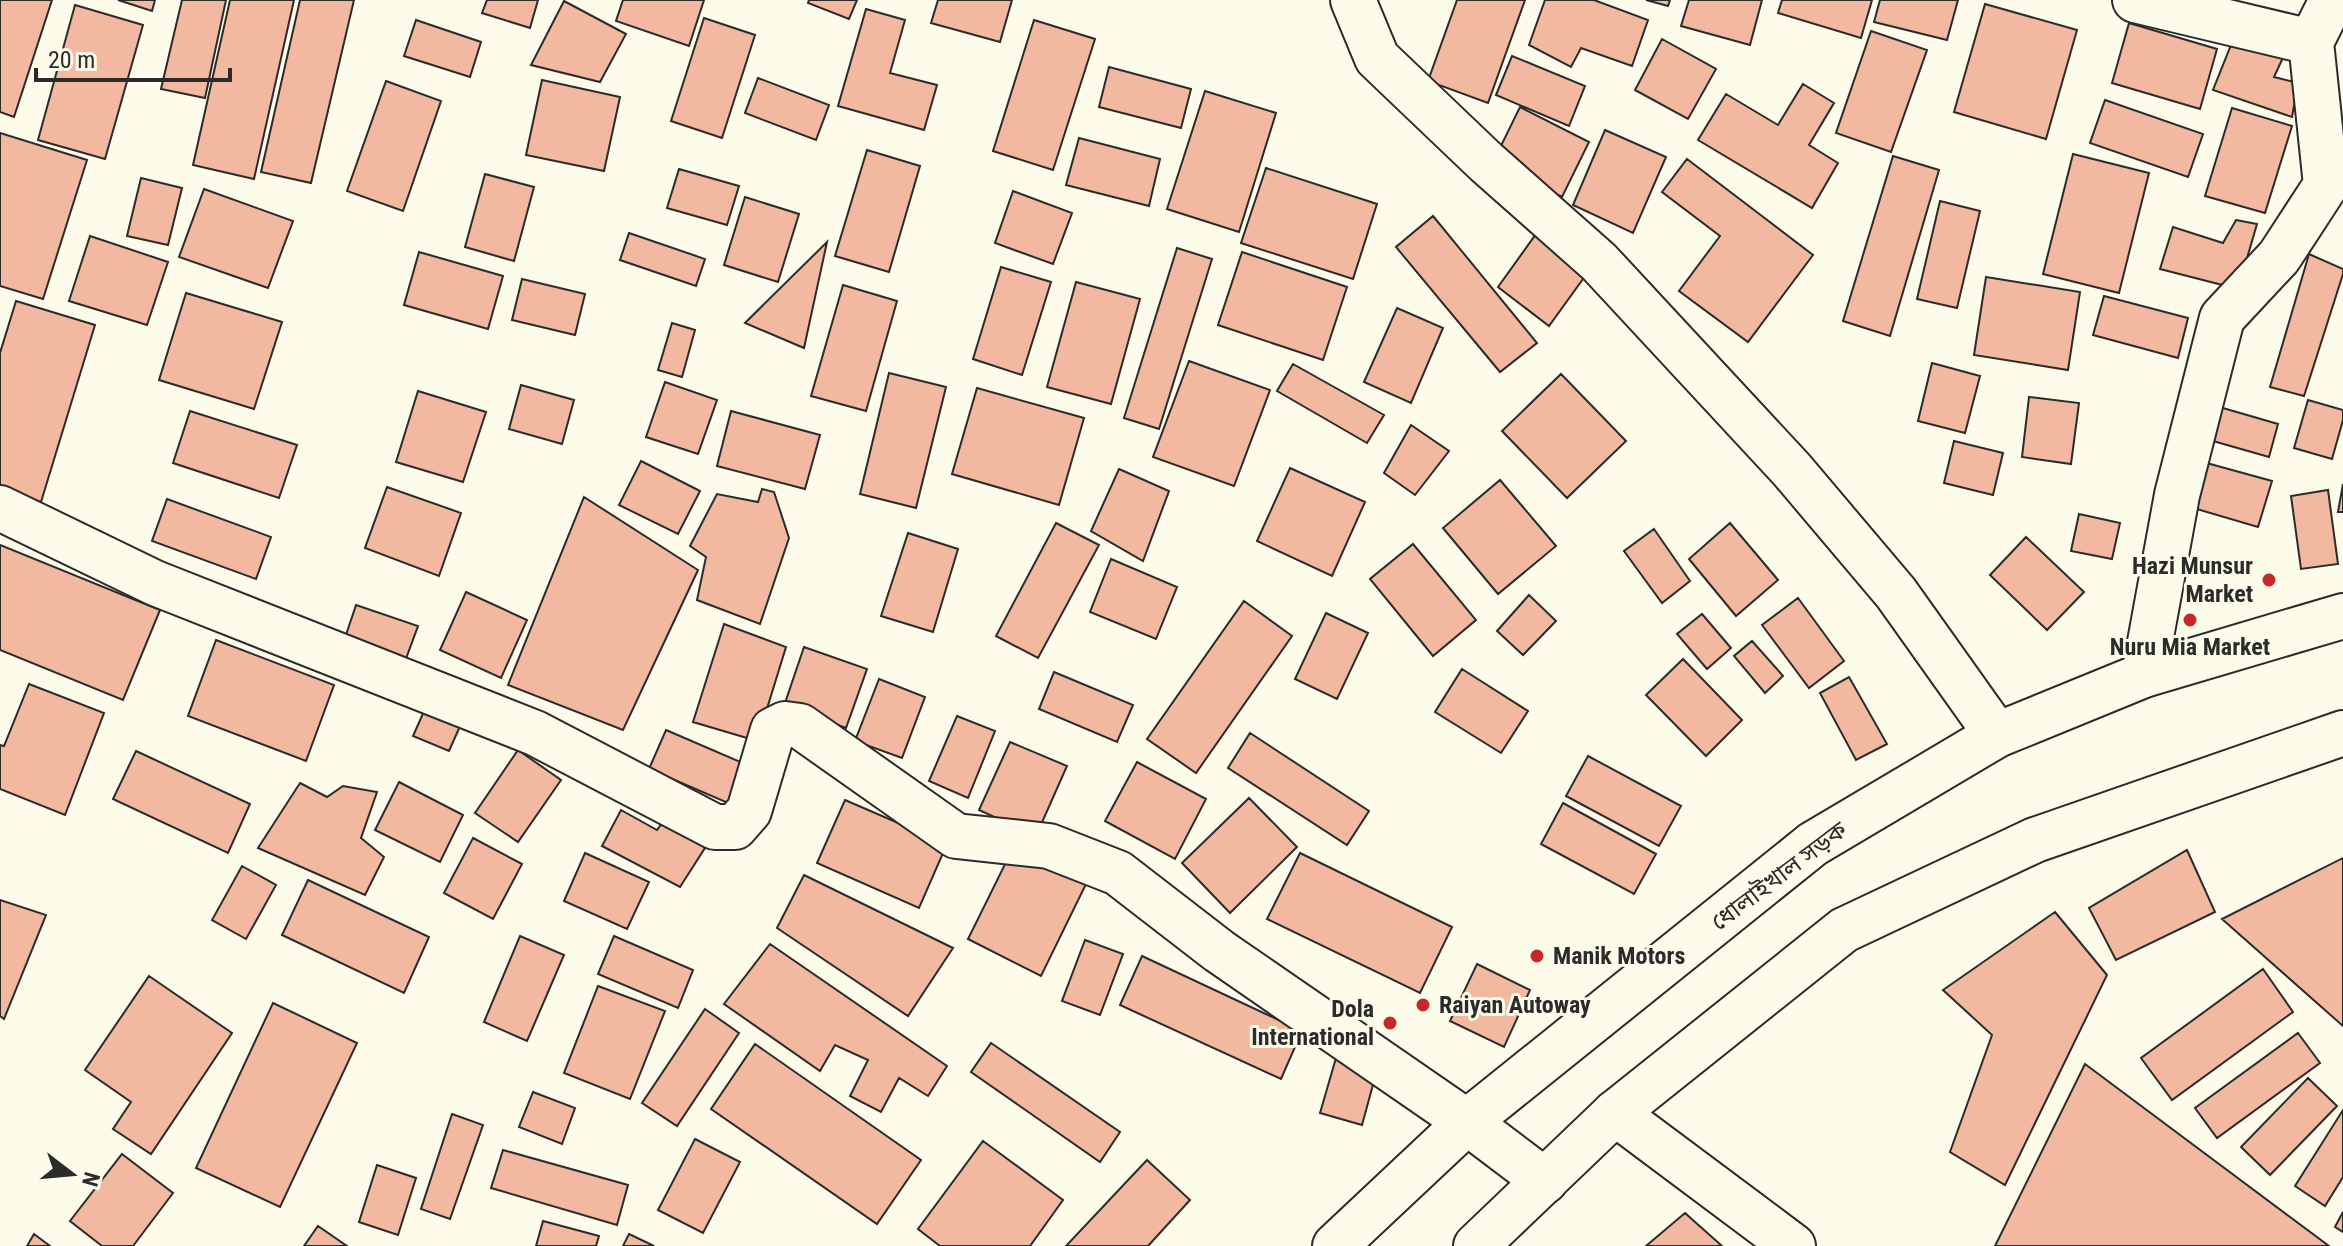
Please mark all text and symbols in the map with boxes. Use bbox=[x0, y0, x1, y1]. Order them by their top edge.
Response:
scale bar bbox=[36, 32, 230, 82]
text: 20 m bbox=[48, 46, 95, 74]
place label: Hazi Munsur Market bbox=[2132, 552, 2253, 608]
marker: Hazi Munsur Market bbox=[2260, 571, 2278, 589]
marker: Nuru Mia Market bbox=[2181, 611, 2199, 629]
place label: Nuru Mia Market bbox=[2110, 633, 2270, 661]
street label: ধোলাইখাল সড়ক bbox=[1706, 815, 1853, 936]
place label: Manik Motors bbox=[1553, 942, 1685, 970]
marker: Manik Motors bbox=[1528, 947, 1546, 965]
place label: Raiyan Autoway bbox=[1439, 991, 1591, 1019]
place label: Dola International bbox=[1251, 995, 1374, 1051]
marker: Raiyan Autoway bbox=[1414, 996, 1432, 1014]
marker: Dola International bbox=[1381, 1014, 1399, 1032]
north arrow bbox=[32, 1134, 112, 1214]
text: N bbox=[77, 1169, 105, 1189]

